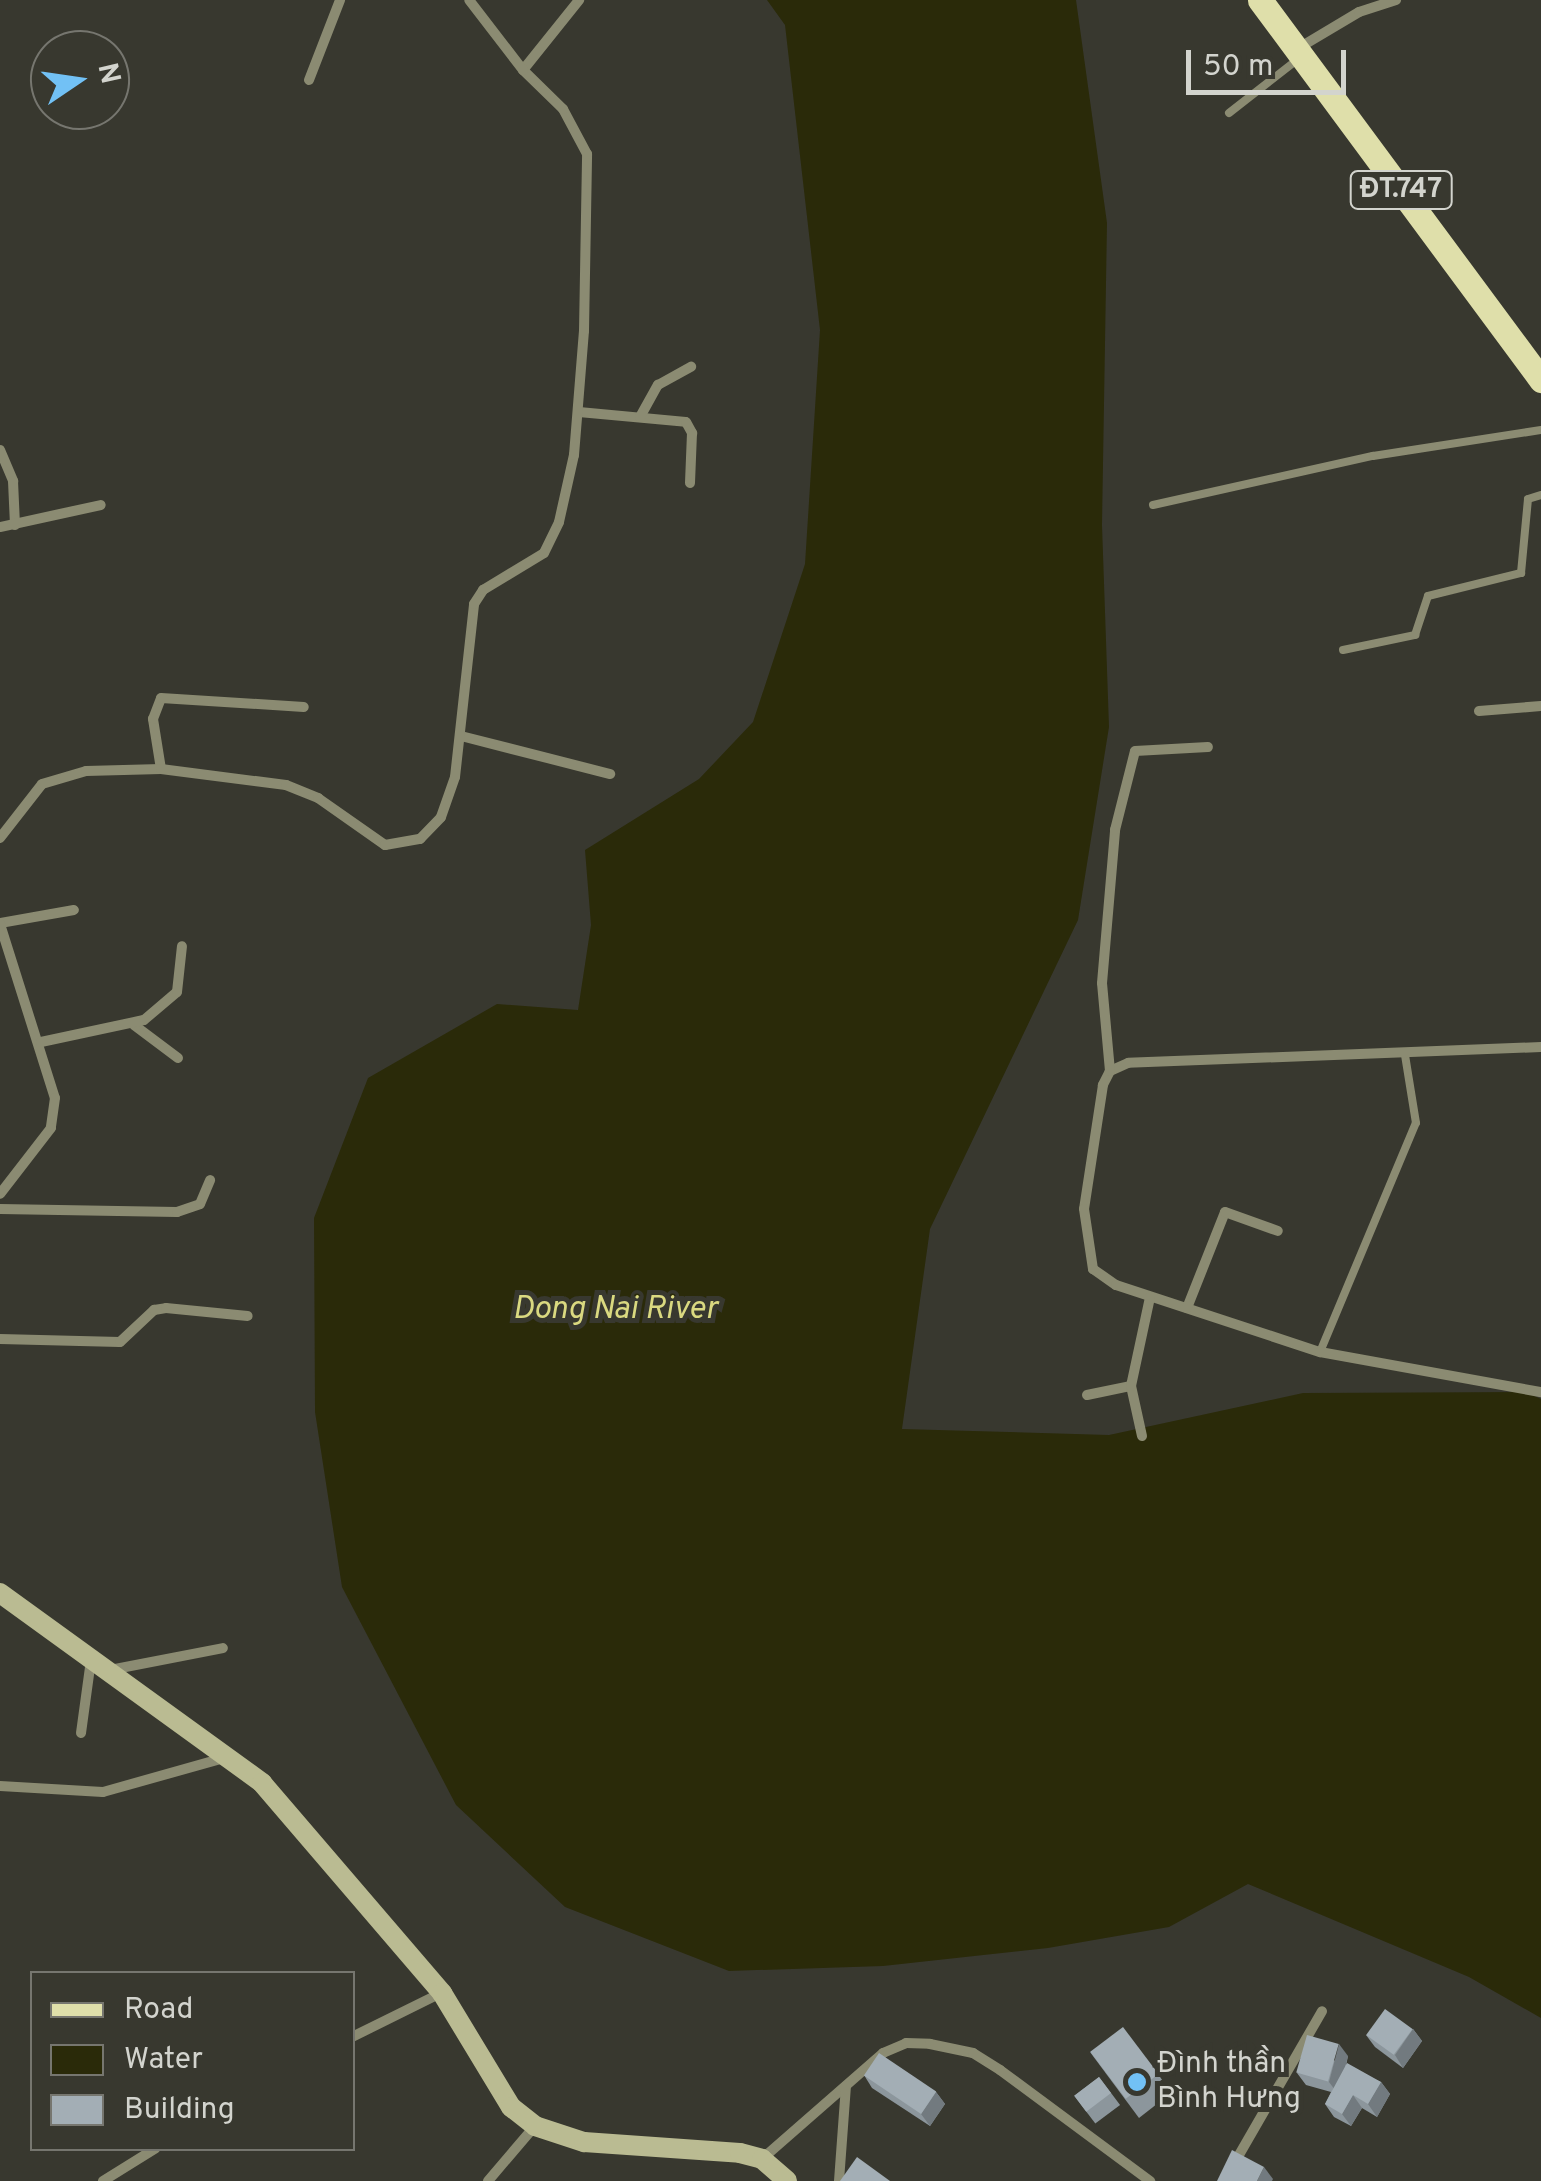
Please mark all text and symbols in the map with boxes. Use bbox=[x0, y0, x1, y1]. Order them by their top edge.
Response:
north arrow bbox=[30, 30, 130, 130]
scale bar bbox=[1191, 30, 1351, 92]
text: 50 m bbox=[1203, 49, 1273, 86]
text: N bbox=[87, 60, 127, 88]
road number: ĐT.747 bbox=[1348, 167, 1454, 213]
water label: Dong Nai River bbox=[513, 1291, 717, 1329]
legend bbox=[30, 1971, 355, 2151]
text: Road bbox=[124, 1992, 193, 2029]
text: Water bbox=[124, 2042, 203, 2079]
place label: Đình thần Bình Hưng bbox=[1157, 2047, 1301, 2118]
marker: Đình thần Bình Hưng bbox=[1126, 2071, 1148, 2093]
text: Building bbox=[124, 2092, 235, 2129]

